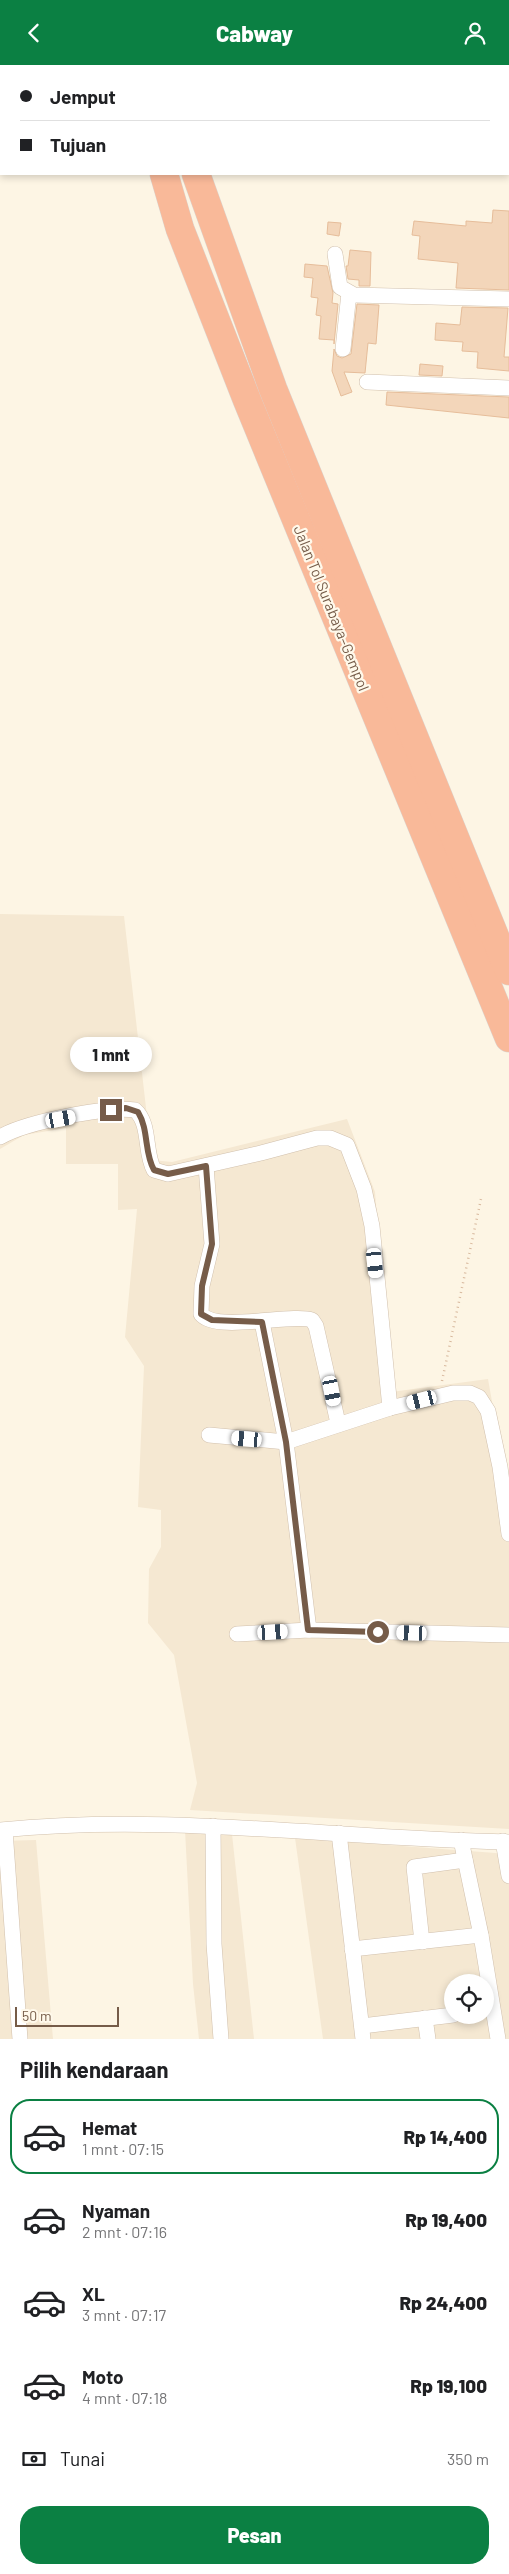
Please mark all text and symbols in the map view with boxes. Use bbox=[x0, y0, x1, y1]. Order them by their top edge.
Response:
icon: back bbox=[20, 19, 48, 47]
icon: person bbox=[461, 19, 489, 47]
text: Cabway bbox=[216, 20, 293, 46]
text: Jemput bbox=[50, 85, 116, 108]
text: Tujuan bbox=[50, 133, 106, 156]
street label: Jalan Tol Surabaya–Gempol bbox=[291, 523, 373, 693]
callout: 1 mnt bbox=[70, 1037, 152, 1073]
text: 1 mnt bbox=[92, 1045, 130, 1064]
route end bbox=[100, 1099, 122, 1121]
car bbox=[44, 1109, 77, 1129]
car bbox=[365, 1247, 384, 1279]
car bbox=[321, 1375, 342, 1407]
car bbox=[405, 1389, 438, 1411]
car bbox=[231, 1430, 262, 1448]
route start bbox=[367, 1621, 389, 1643]
car bbox=[257, 1624, 288, 1640]
car bbox=[396, 1625, 427, 1641]
map controls bbox=[444, 1974, 494, 2024]
button: locate bbox=[444, 1974, 494, 2024]
scale bar bbox=[15, 2004, 119, 2027]
text: 50 m bbox=[22, 2007, 51, 2024]
text: Pilih kendaraan bbox=[20, 2056, 168, 2082]
icon: car bbox=[22, 2114, 67, 2159]
text: Hemat bbox=[82, 2116, 137, 2139]
text: Rp 14,400 bbox=[403, 2125, 487, 2148]
text: 1 mnt · 07:15 bbox=[82, 2139, 164, 2158]
icon: car bbox=[22, 2197, 67, 2242]
text: Nyaman bbox=[82, 2199, 150, 2222]
text: Rp 19,400 bbox=[405, 2208, 487, 2231]
text: 2 mnt · 07:16 bbox=[82, 2222, 167, 2241]
icon: car bbox=[22, 2280, 67, 2325]
text: XL bbox=[82, 2282, 105, 2305]
text: Rp 24,400 bbox=[399, 2291, 487, 2314]
text: 3 mnt · 07:17 bbox=[82, 2305, 166, 2324]
icon: car bbox=[22, 2363, 67, 2408]
text: Moto bbox=[82, 2365, 124, 2388]
text: Rp 19,100 bbox=[410, 2374, 487, 2397]
text: 4 mnt · 07:18 bbox=[82, 2388, 167, 2407]
icon: cash bbox=[20, 2445, 48, 2473]
text: Tunai bbox=[60, 2447, 105, 2470]
text: 350 m bbox=[447, 2449, 489, 2468]
button: Pesan bbox=[20, 2506, 489, 2564]

